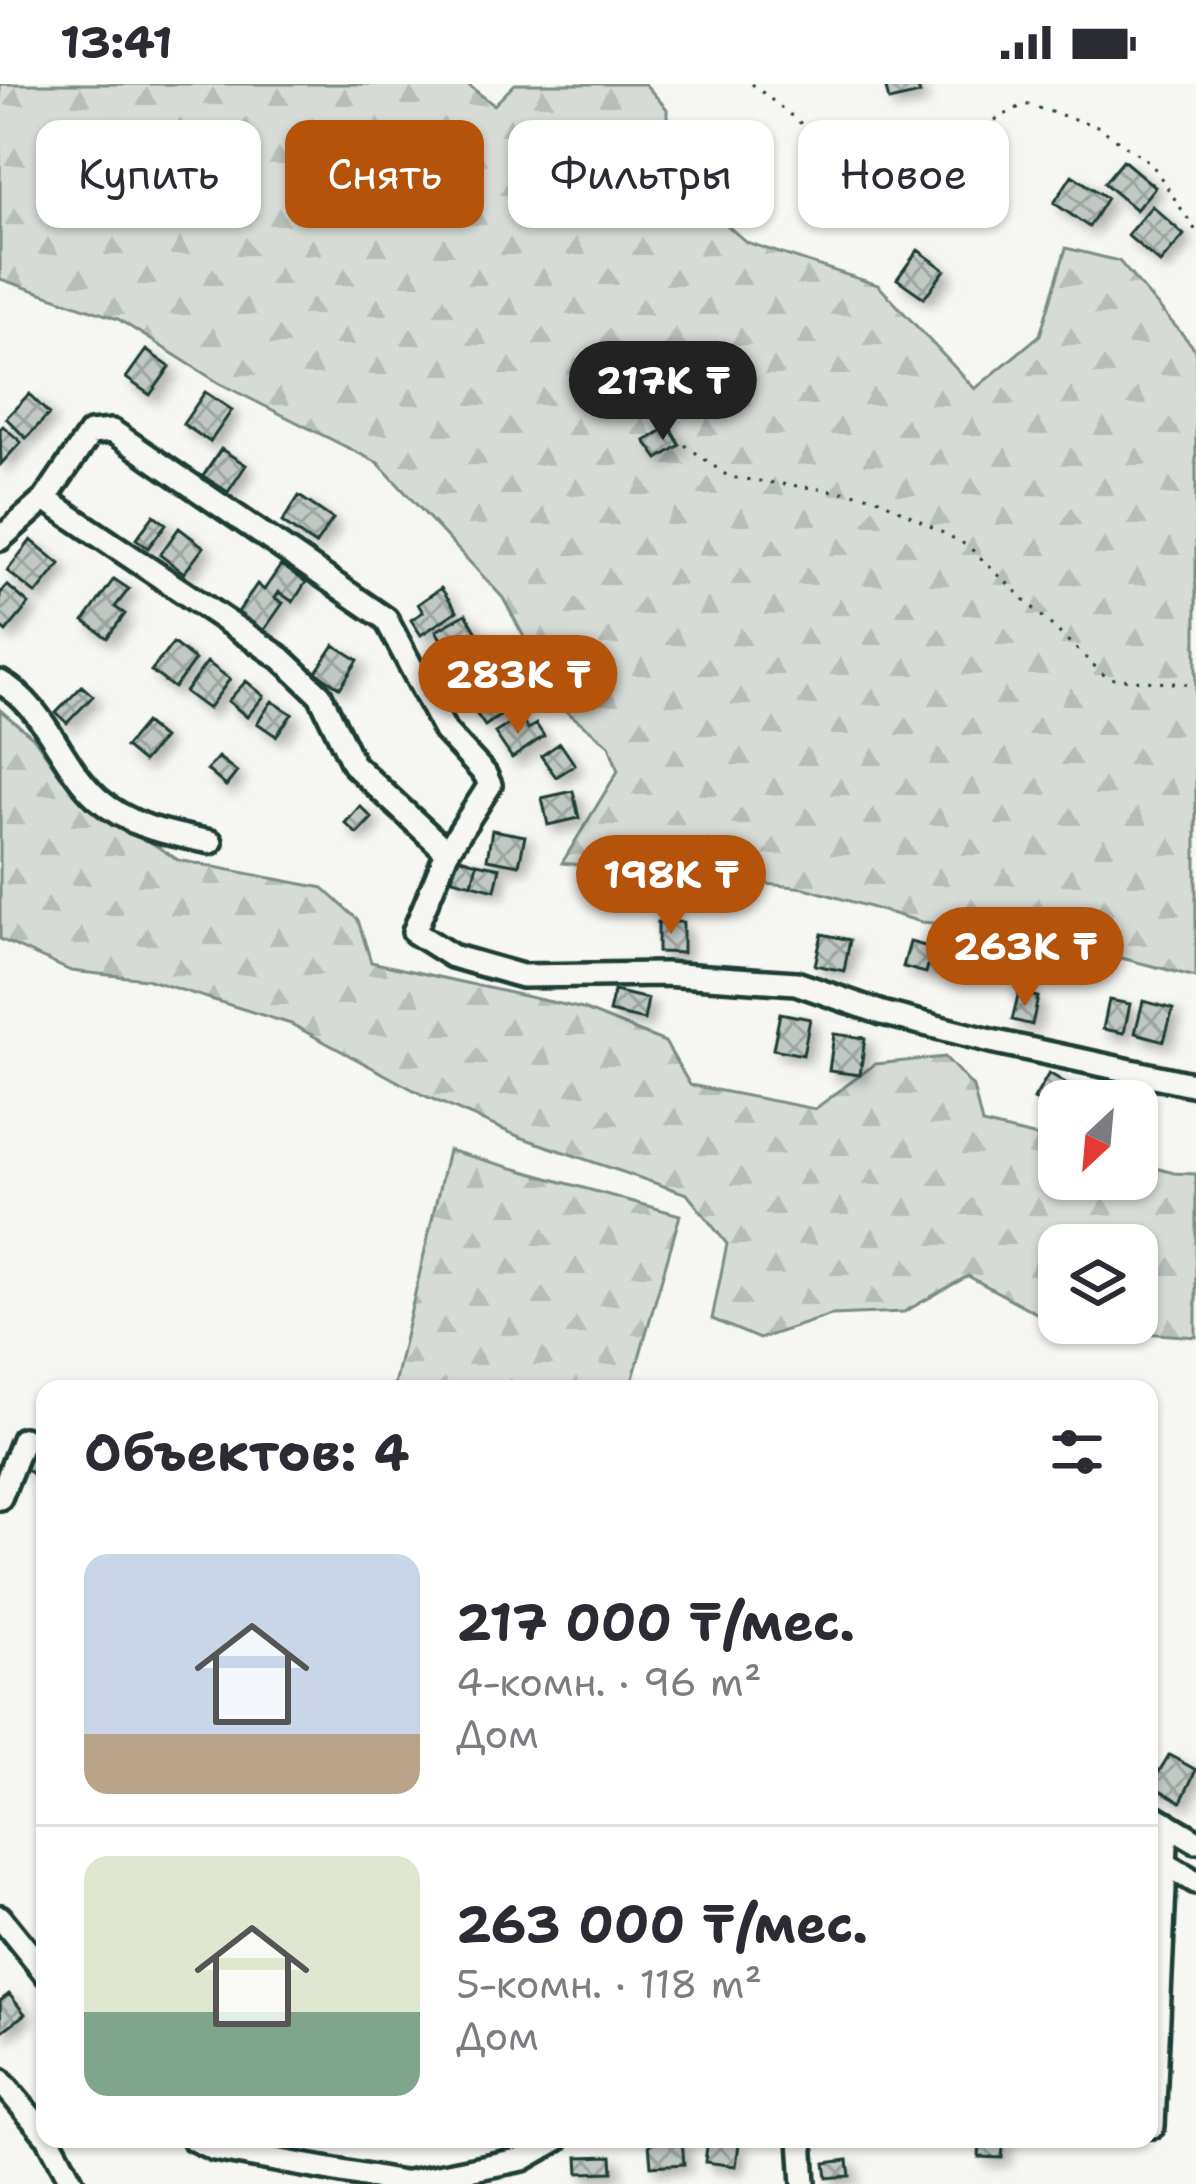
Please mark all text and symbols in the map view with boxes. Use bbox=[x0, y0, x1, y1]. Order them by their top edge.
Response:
text: 13:41 bbox=[60, 12, 173, 72]
chip: Купить bbox=[36, 120, 261, 228]
chip: Снять bbox=[285, 120, 484, 228]
chip: Фильтры bbox=[508, 120, 774, 228]
chip: Новое bbox=[798, 120, 1009, 228]
pin: 217K ₸ bbox=[565, 341, 761, 443]
text: 217K ₸ bbox=[596, 354, 730, 406]
pin: 283K ₸ bbox=[420, 635, 616, 737]
text: 283K ₸ bbox=[445, 648, 591, 700]
pin: 198K ₸ bbox=[573, 835, 769, 937]
text: 198K ₸ bbox=[603, 848, 739, 900]
pin: 263K ₸ bbox=[927, 907, 1123, 1009]
text: 263K ₸ bbox=[953, 920, 1097, 972]
north arrow bbox=[1038, 1080, 1158, 1200]
map controls bbox=[1038, 1080, 1158, 1344]
button: layers bbox=[1038, 1224, 1158, 1344]
text: Объектов: 4 bbox=[84, 1418, 410, 1486]
icon: filters bbox=[1044, 1419, 1110, 1485]
text: 217 000 ₸/мес. bbox=[456, 1588, 855, 1656]
icon: home bbox=[180, 1602, 324, 1746]
text: 4-комн. · 96 m² bbox=[456, 1656, 762, 1708]
text: Дом bbox=[456, 1708, 538, 1760]
text: 263 000 ₸/мес. bbox=[456, 1890, 868, 1958]
icon: home bbox=[180, 1904, 324, 2048]
text: 5-комн. · 118 m² bbox=[456, 1958, 762, 2010]
text: Дом bbox=[456, 2010, 538, 2062]

